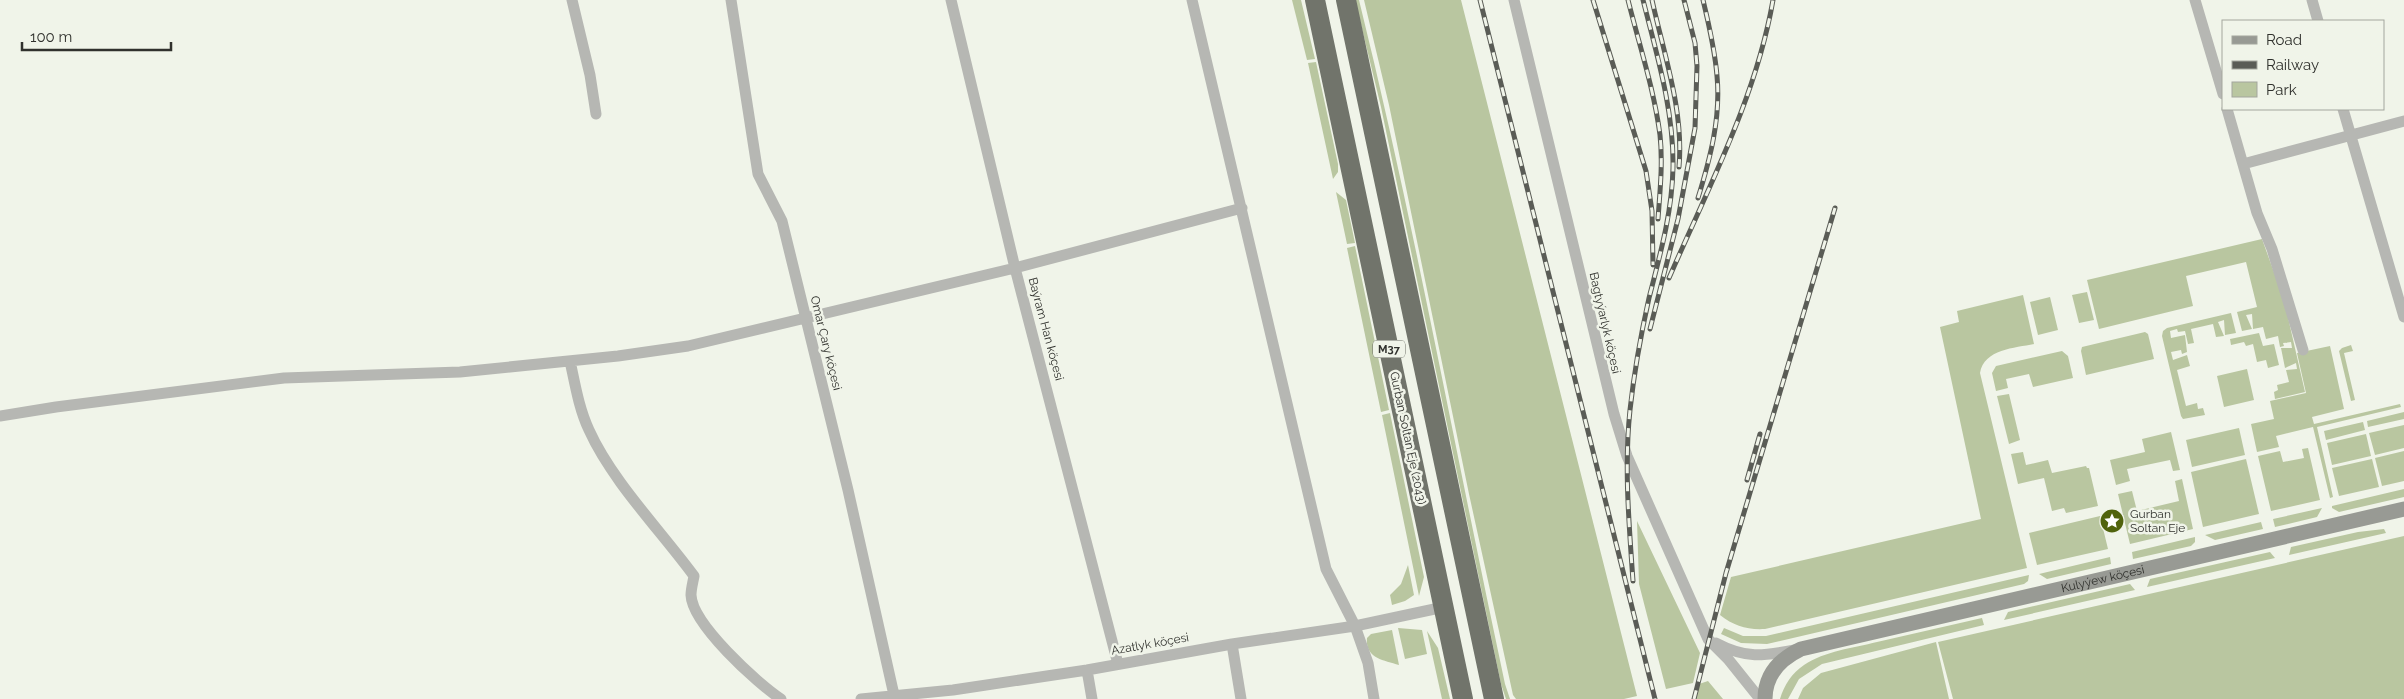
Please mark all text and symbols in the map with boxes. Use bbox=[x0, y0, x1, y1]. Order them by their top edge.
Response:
scale bar bbox=[22, 20, 171, 52]
legend bbox=[2222, 20, 2384, 110]
text: 100 m bbox=[30, 28, 72, 46]
text: Road bbox=[2266, 31, 2302, 49]
text: Railway bbox=[2266, 56, 2319, 74]
text: Park bbox=[2266, 81, 2297, 99]
street label: Bagtyýarlyk köçesi bbox=[1587, 271, 1623, 375]
street label: Baýram Han köçesi bbox=[1025, 276, 1067, 382]
street label: Omar Çary köçesi bbox=[807, 294, 845, 392]
road number: M37 bbox=[1373, 340, 1405, 358]
street label: Gurban Soltan Eje (2043) bbox=[1387, 370, 1429, 506]
place label: Gurban Soltan Eje bbox=[2130, 507, 2185, 535]
place icon: Gurban Soltan Eje bbox=[2099, 508, 2125, 534]
street label: Kulyýew köçesi bbox=[2060, 563, 2146, 595]
street label: Azatlyk köçesi bbox=[1110, 630, 1190, 658]

